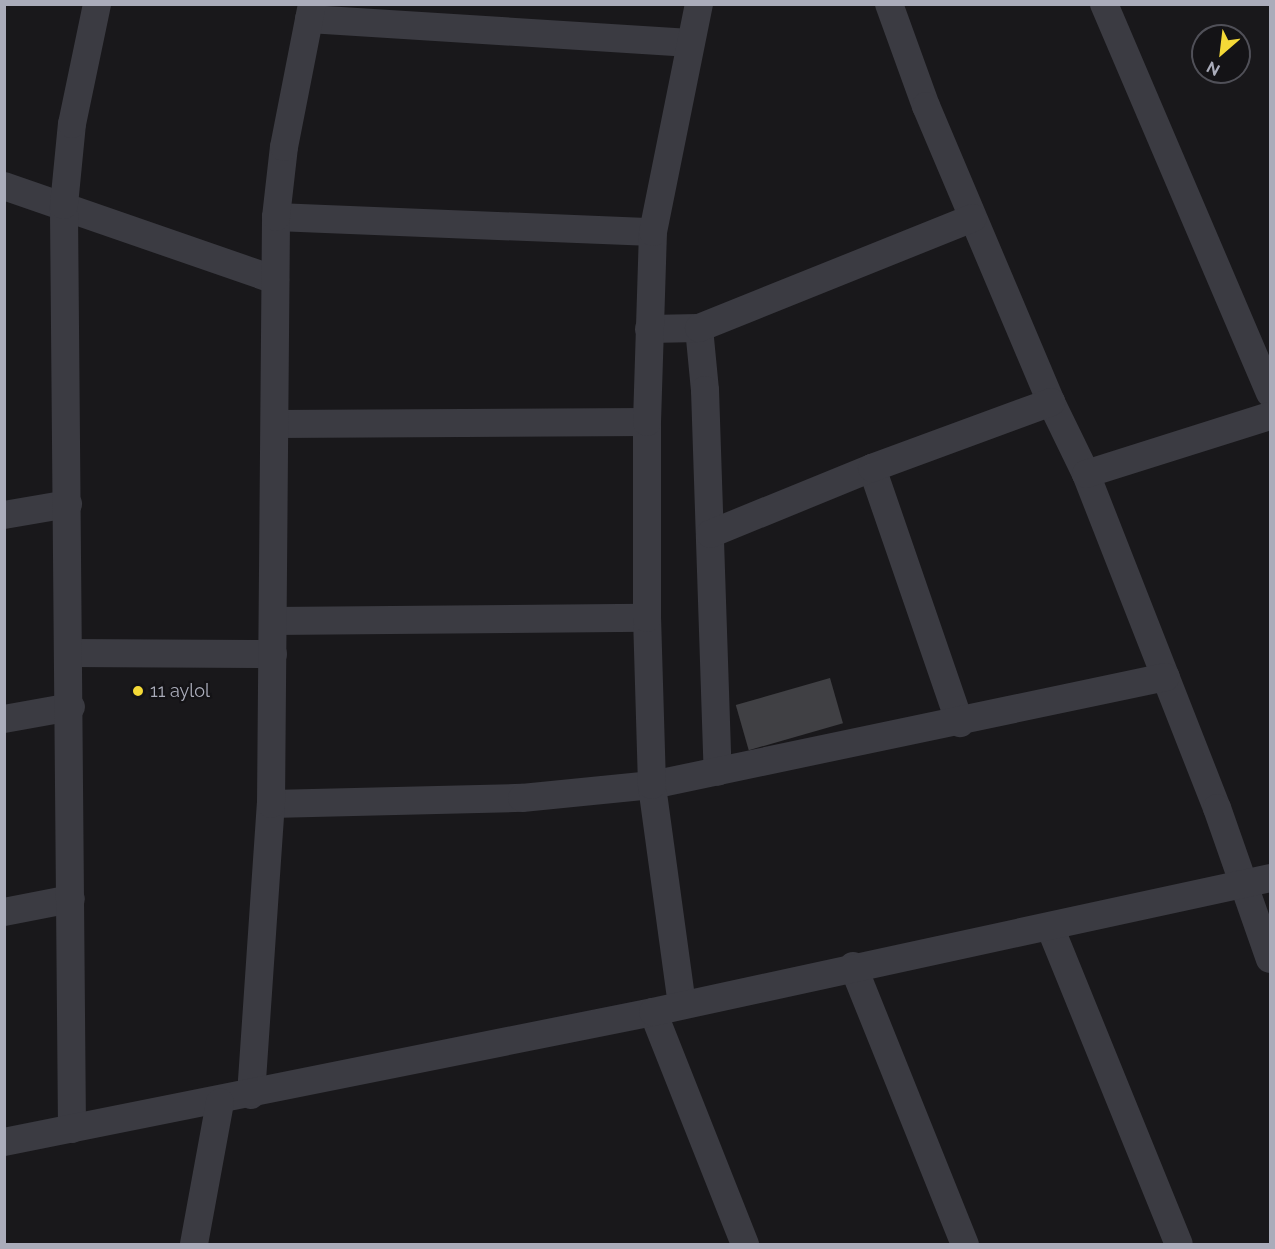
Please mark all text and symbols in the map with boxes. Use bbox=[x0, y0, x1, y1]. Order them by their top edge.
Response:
north arrow bbox=[1191, 24, 1251, 84]
text: N bbox=[1203, 57, 1223, 80]
place label: 11 aylol bbox=[150, 680, 210, 702]
marker: 11 aylol bbox=[131, 684, 145, 698]

